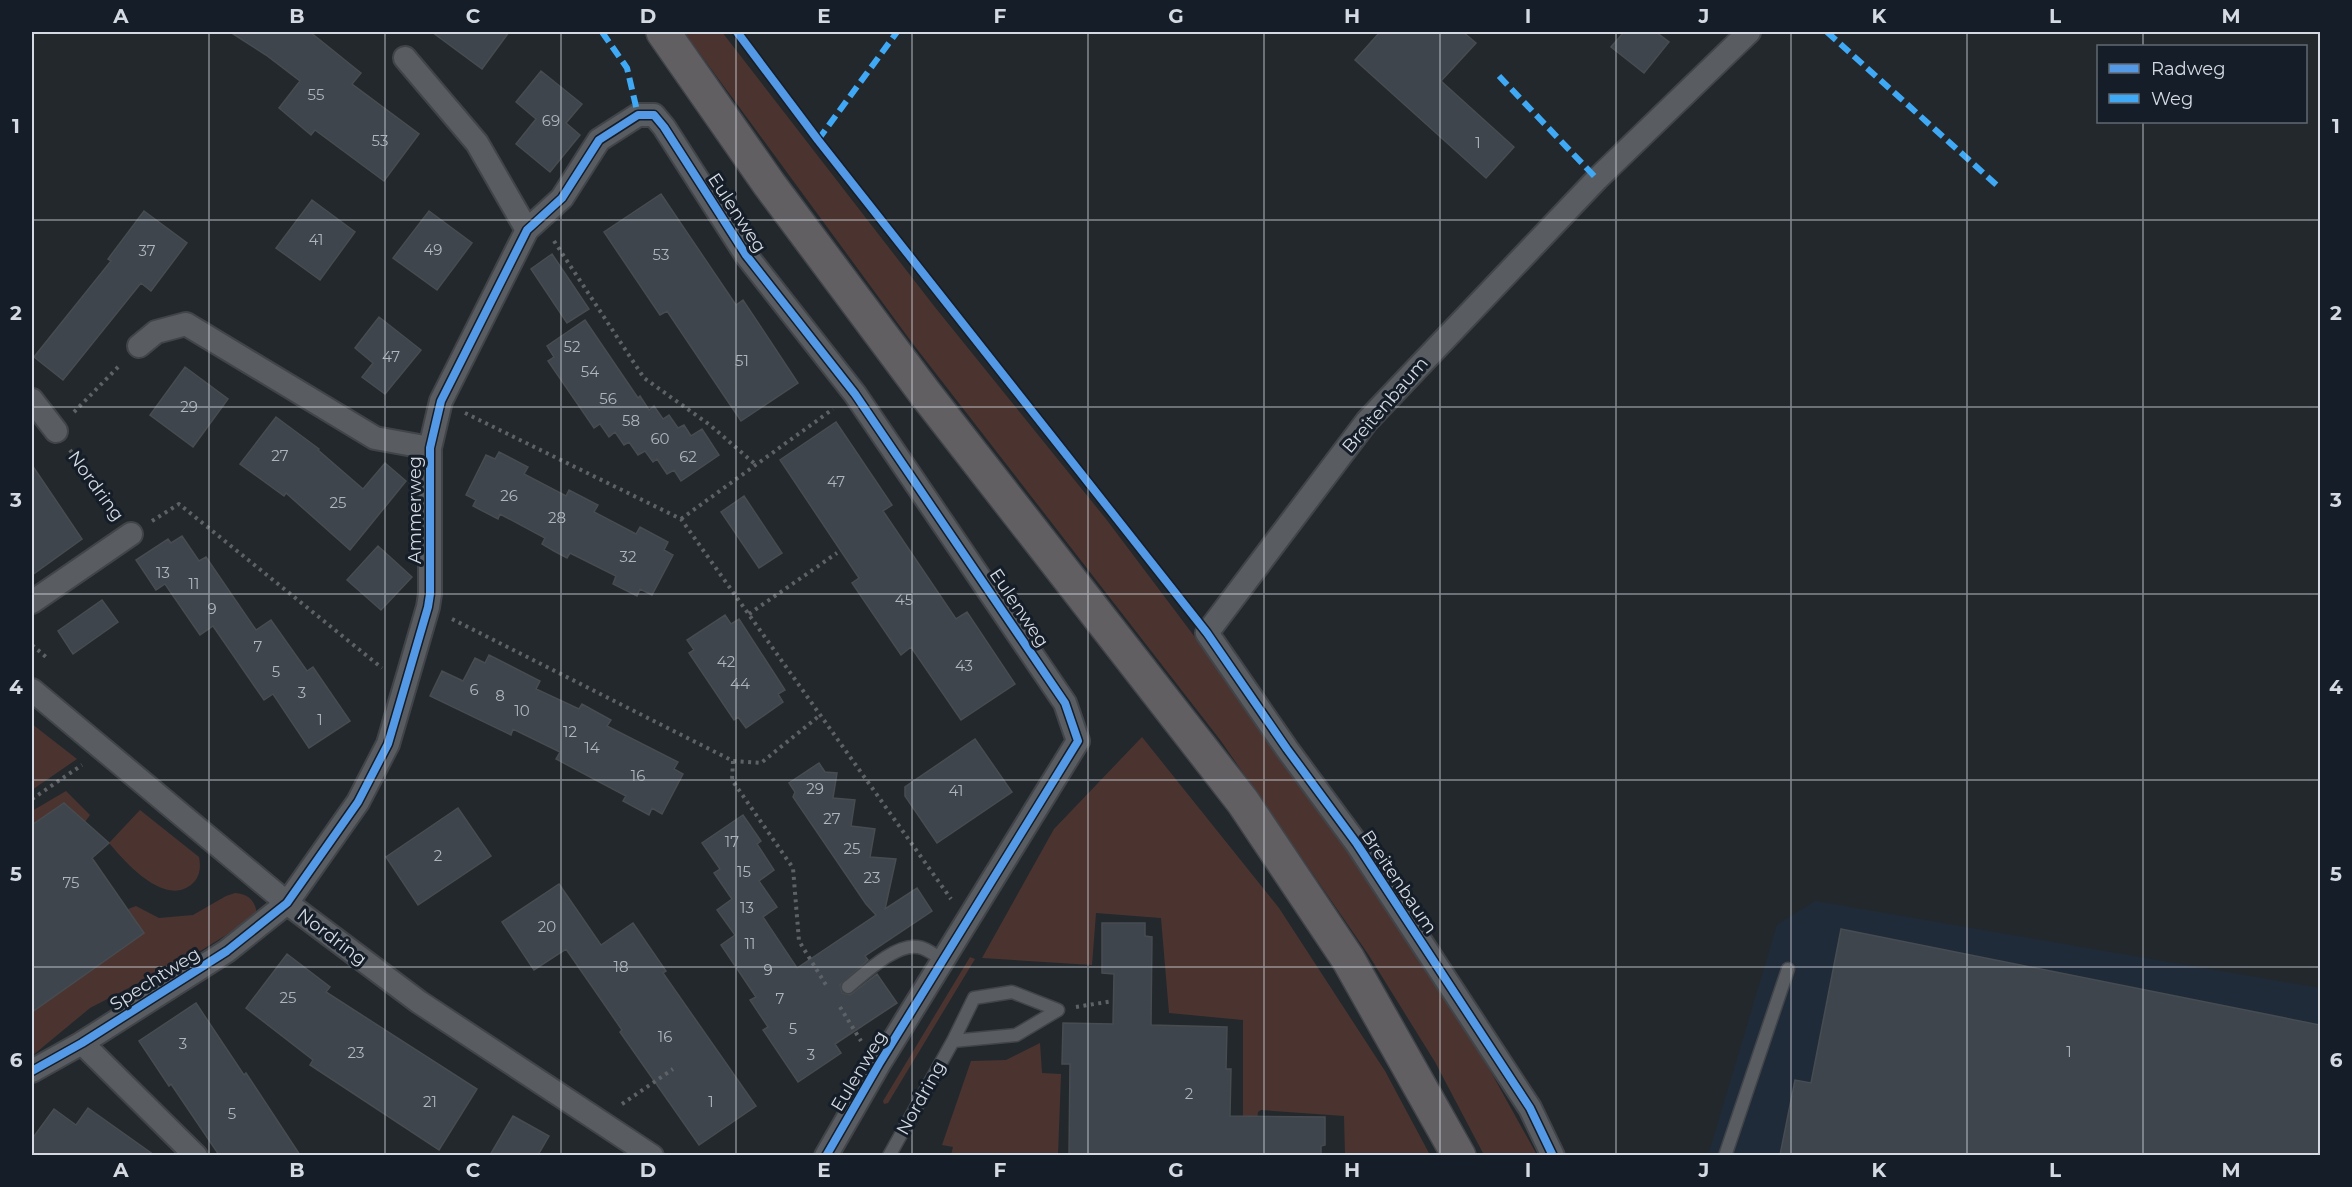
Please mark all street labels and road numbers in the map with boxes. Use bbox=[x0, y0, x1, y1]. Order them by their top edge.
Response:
street label: Eulenweg bbox=[703, 169, 771, 257]
street label: Breitenbaum bbox=[1337, 352, 1433, 458]
street label: Nordring bbox=[63, 447, 129, 525]
street label: Ammerweg bbox=[404, 456, 426, 564]
street label: Eulenweg bbox=[985, 564, 1053, 652]
street label: Breitenbaum bbox=[1356, 826, 1442, 938]
street label: Nordring bbox=[293, 904, 371, 970]
street label: Spechtweg bbox=[106, 943, 204, 1015]
street label: Eulenweg bbox=[826, 1027, 892, 1115]
street label: Nordring bbox=[892, 1057, 950, 1139]

